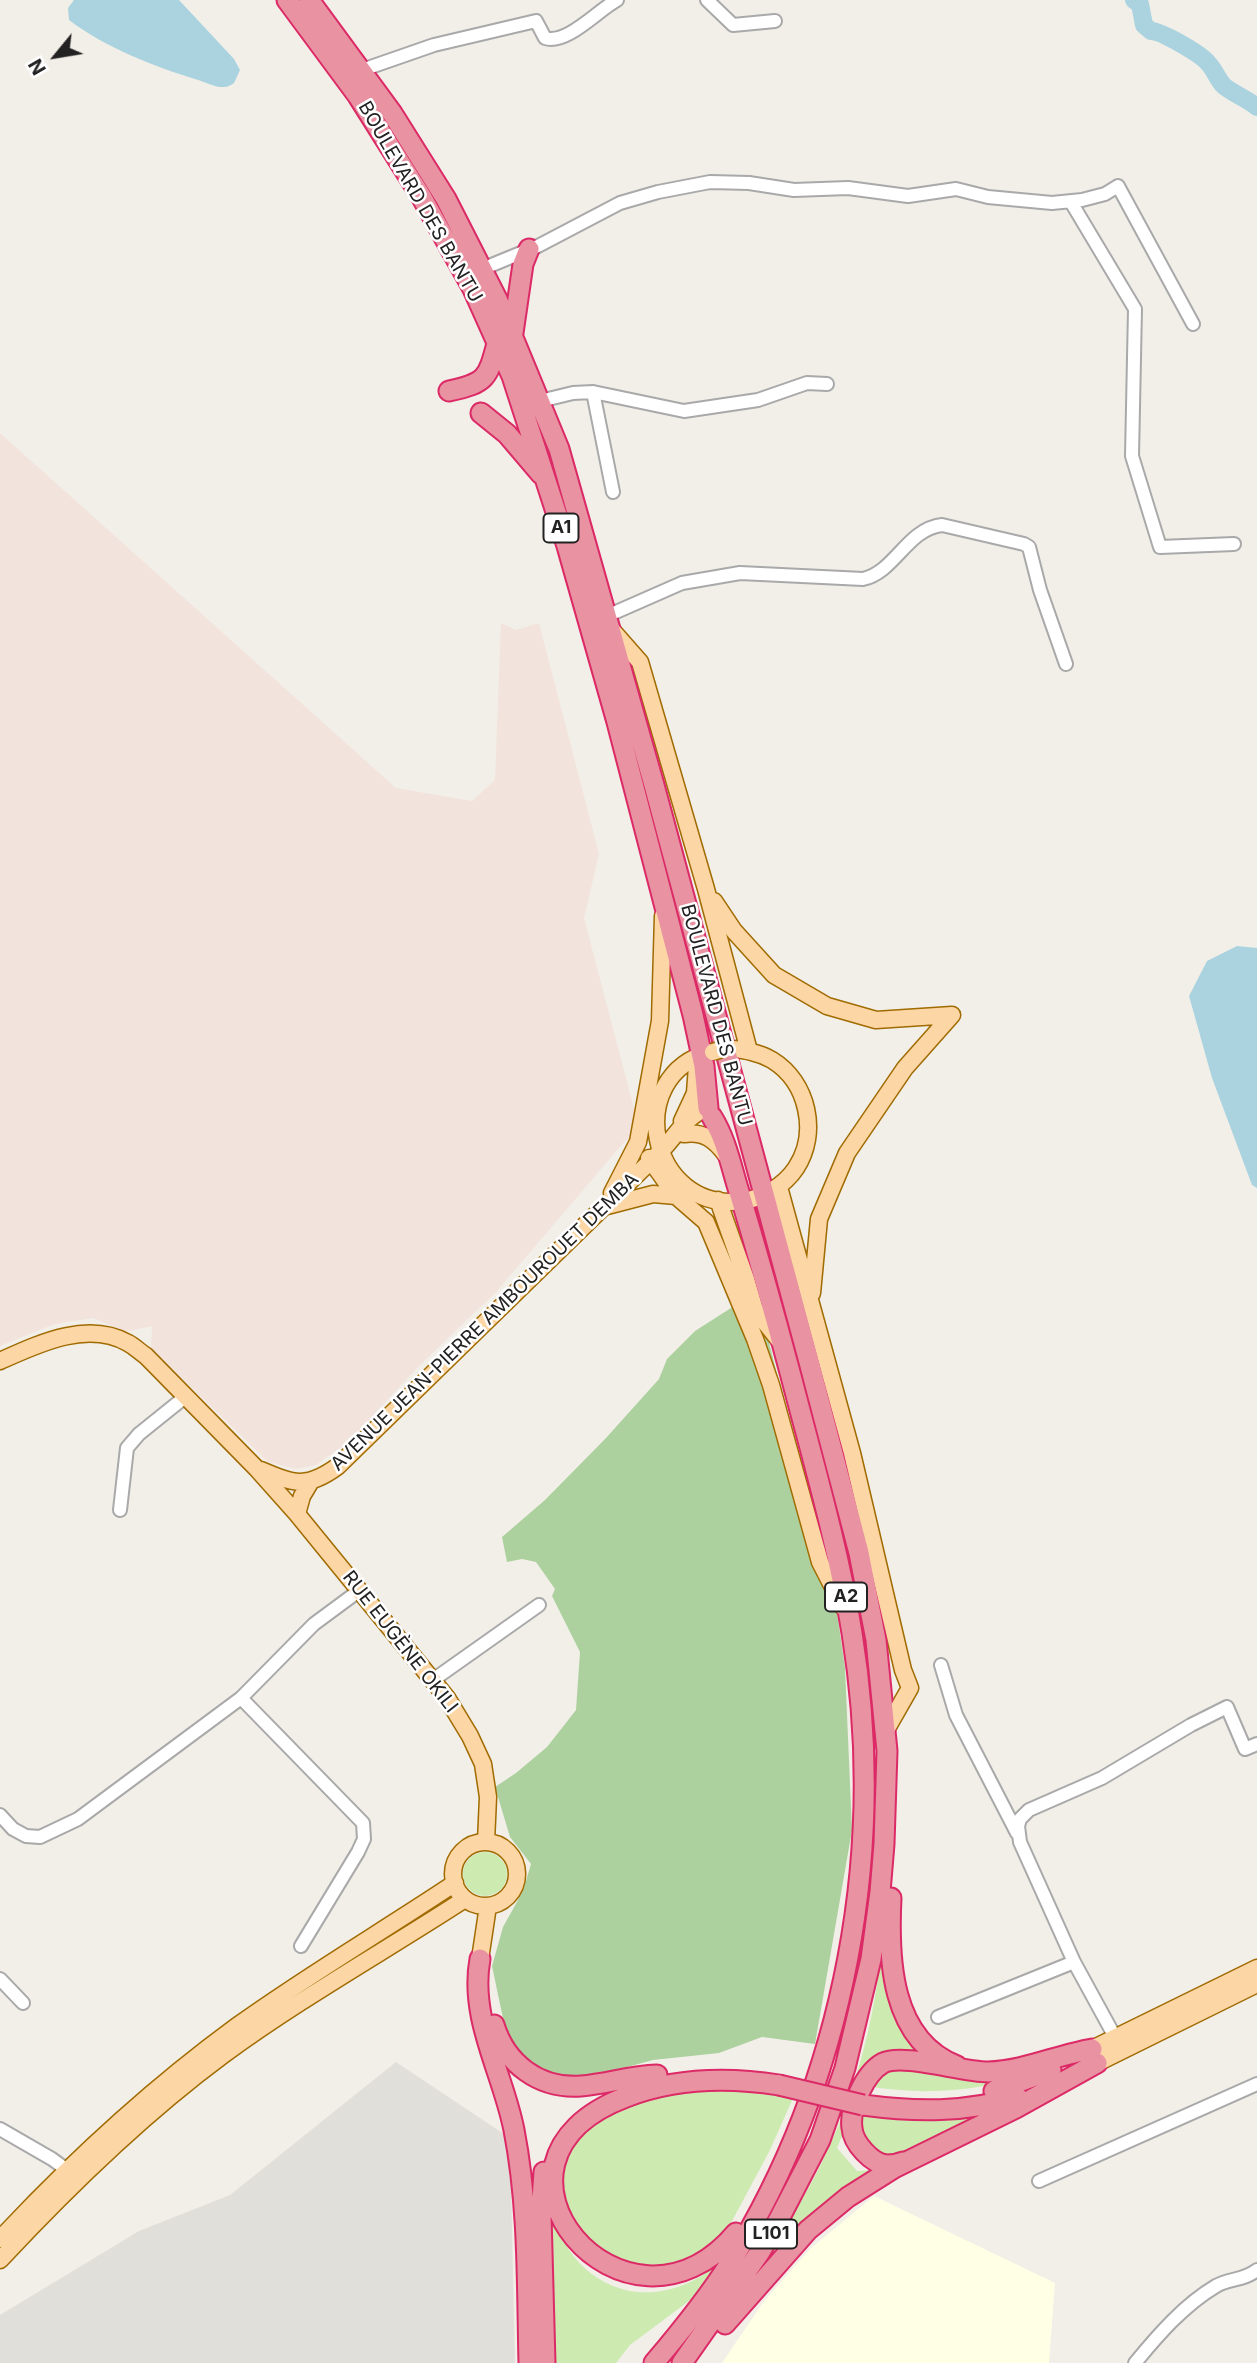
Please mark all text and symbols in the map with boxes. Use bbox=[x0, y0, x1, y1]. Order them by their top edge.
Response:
north arrow bbox=[21, 21, 91, 91]
text: N bbox=[24, 55, 51, 79]
street label: BOULEVARD DES BANTU bbox=[353, 97, 487, 307]
road number: A1 bbox=[544, 514, 578, 542]
street label: BOULEVARD DES BANTU bbox=[675, 902, 757, 1128]
street label: AVENUE JEAN-PIERRE AMBOUROUET DEMBA bbox=[326, 1168, 644, 1476]
street label: RUE EUGÈNE OKILI bbox=[338, 1567, 462, 1717]
road number: A2 bbox=[825, 1582, 867, 1612]
road number: L101 bbox=[745, 2220, 797, 2248]

